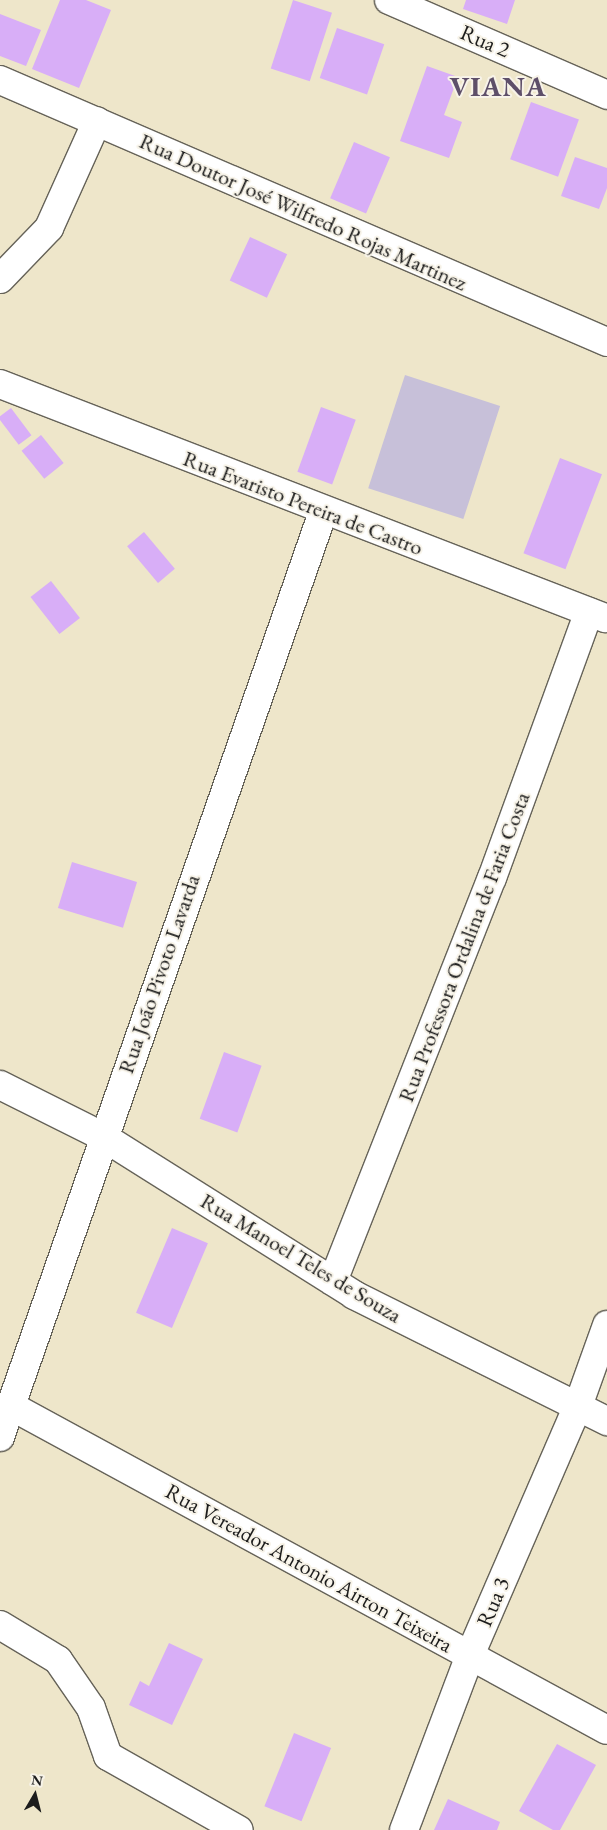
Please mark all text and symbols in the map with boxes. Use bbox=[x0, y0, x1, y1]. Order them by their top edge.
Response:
street label: Rua 2 bbox=[456, 19, 514, 63]
district label: VIANA bbox=[449, 69, 547, 103]
street label: Rua Doutor José Wilfredo Rojas Martinez bbox=[135, 128, 471, 296]
street label: Rua Evaristo Pereira de Castro bbox=[179, 445, 427, 561]
street label: Rua Professora Ordalina de Faria Costa bbox=[393, 788, 535, 1106]
street label: Rua João Pivoto Lavarda bbox=[113, 871, 205, 1077]
street label: Rua Manoel Teles de Souza bbox=[196, 1188, 406, 1328]
street label: Rua Vereador Antonio Airton Teixeira bbox=[161, 1478, 457, 1658]
street label: Rua 3 bbox=[471, 1573, 515, 1631]
north arrow bbox=[10, 1770, 60, 1820]
text: N bbox=[30, 1770, 44, 1790]

